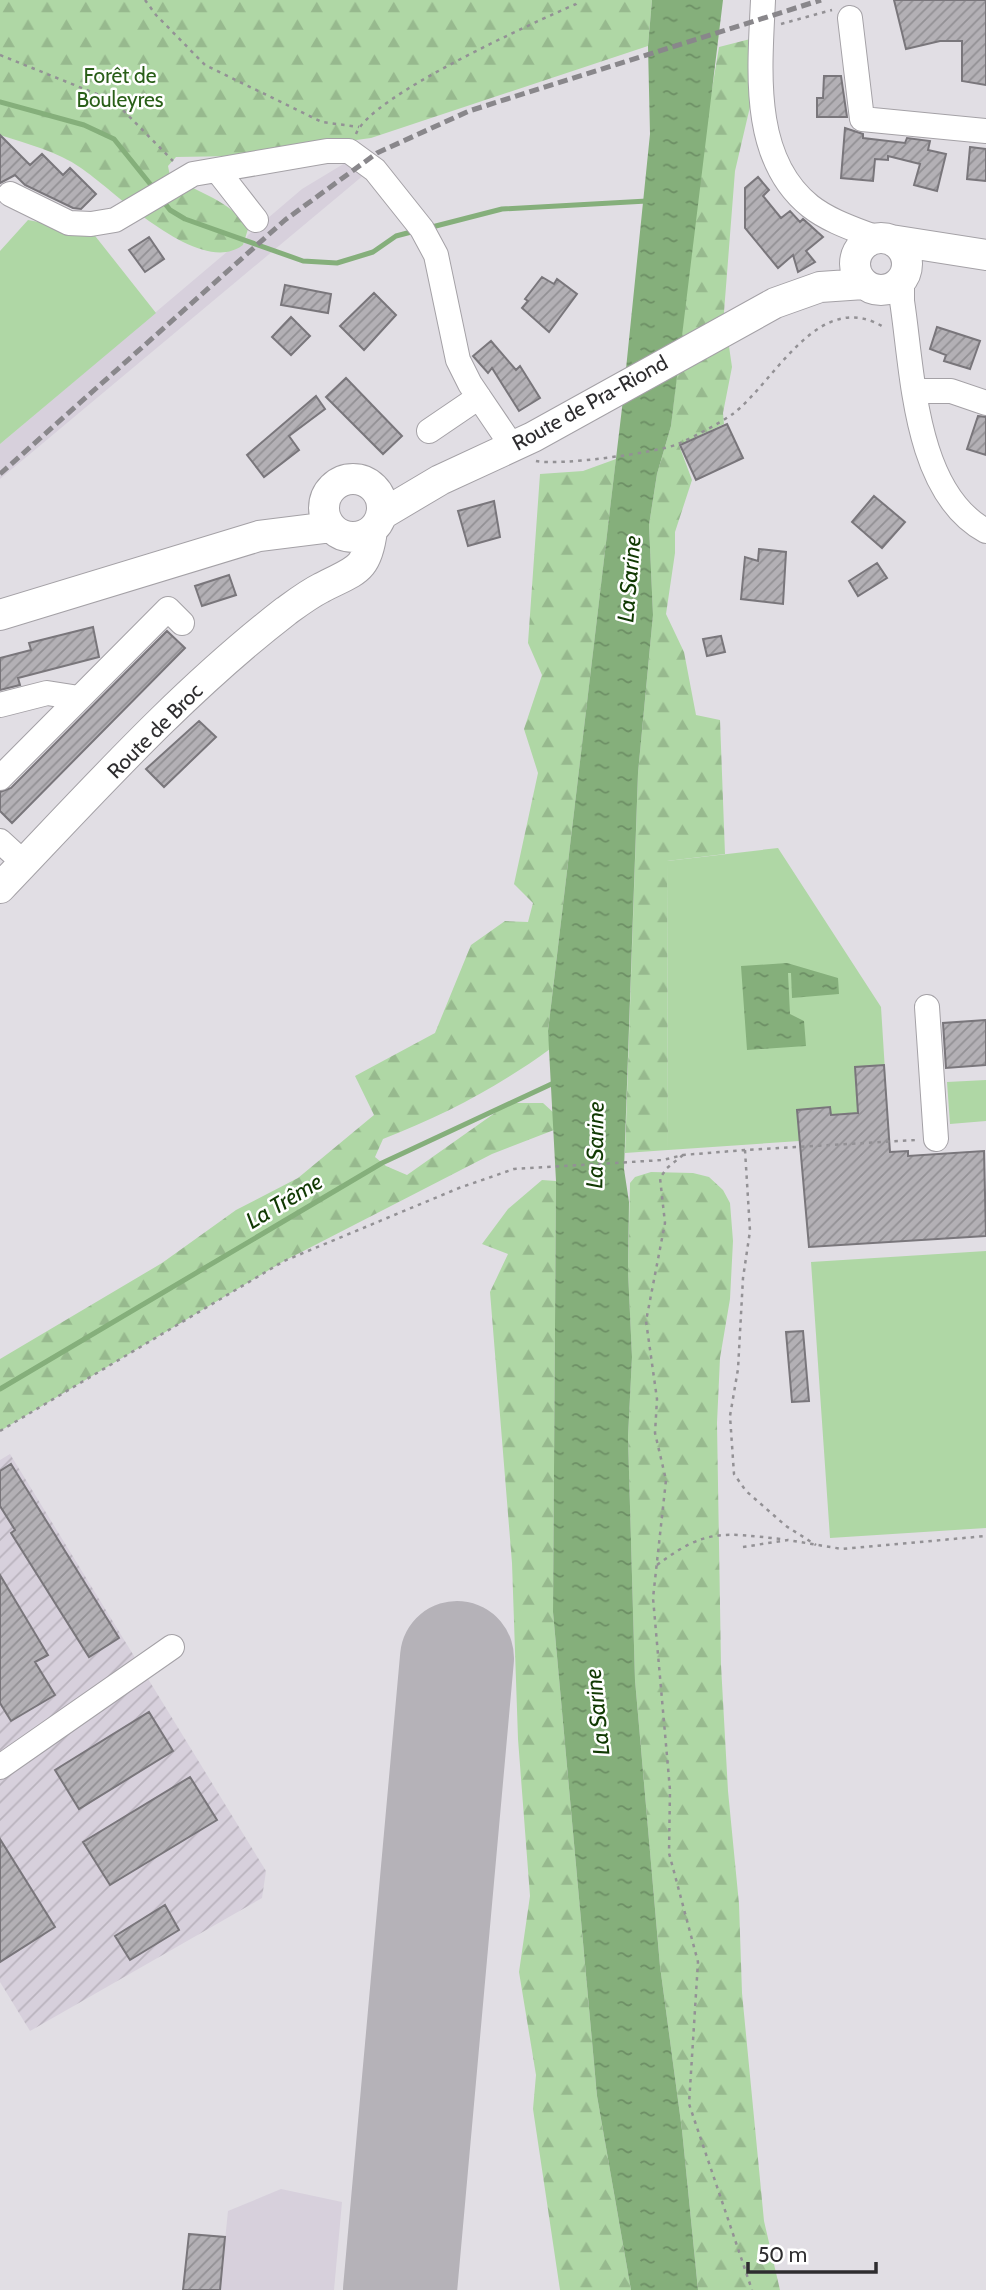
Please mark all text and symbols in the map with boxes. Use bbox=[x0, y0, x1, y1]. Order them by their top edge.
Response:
park label: Forêt de Bouleyres bbox=[76, 63, 164, 112]
street label: Route de Pra-Riond bbox=[508, 350, 672, 456]
water label: La Sarine bbox=[611, 534, 647, 624]
street label: Route de Broc bbox=[102, 678, 207, 783]
water label: La Sarine bbox=[580, 1101, 610, 1189]
water label: La Trême bbox=[241, 1167, 327, 1235]
water label: La Sarine bbox=[579, 1667, 615, 1757]
scale bar bbox=[748, 2230, 876, 2274]
text: 50 m bbox=[758, 2242, 807, 2267]

